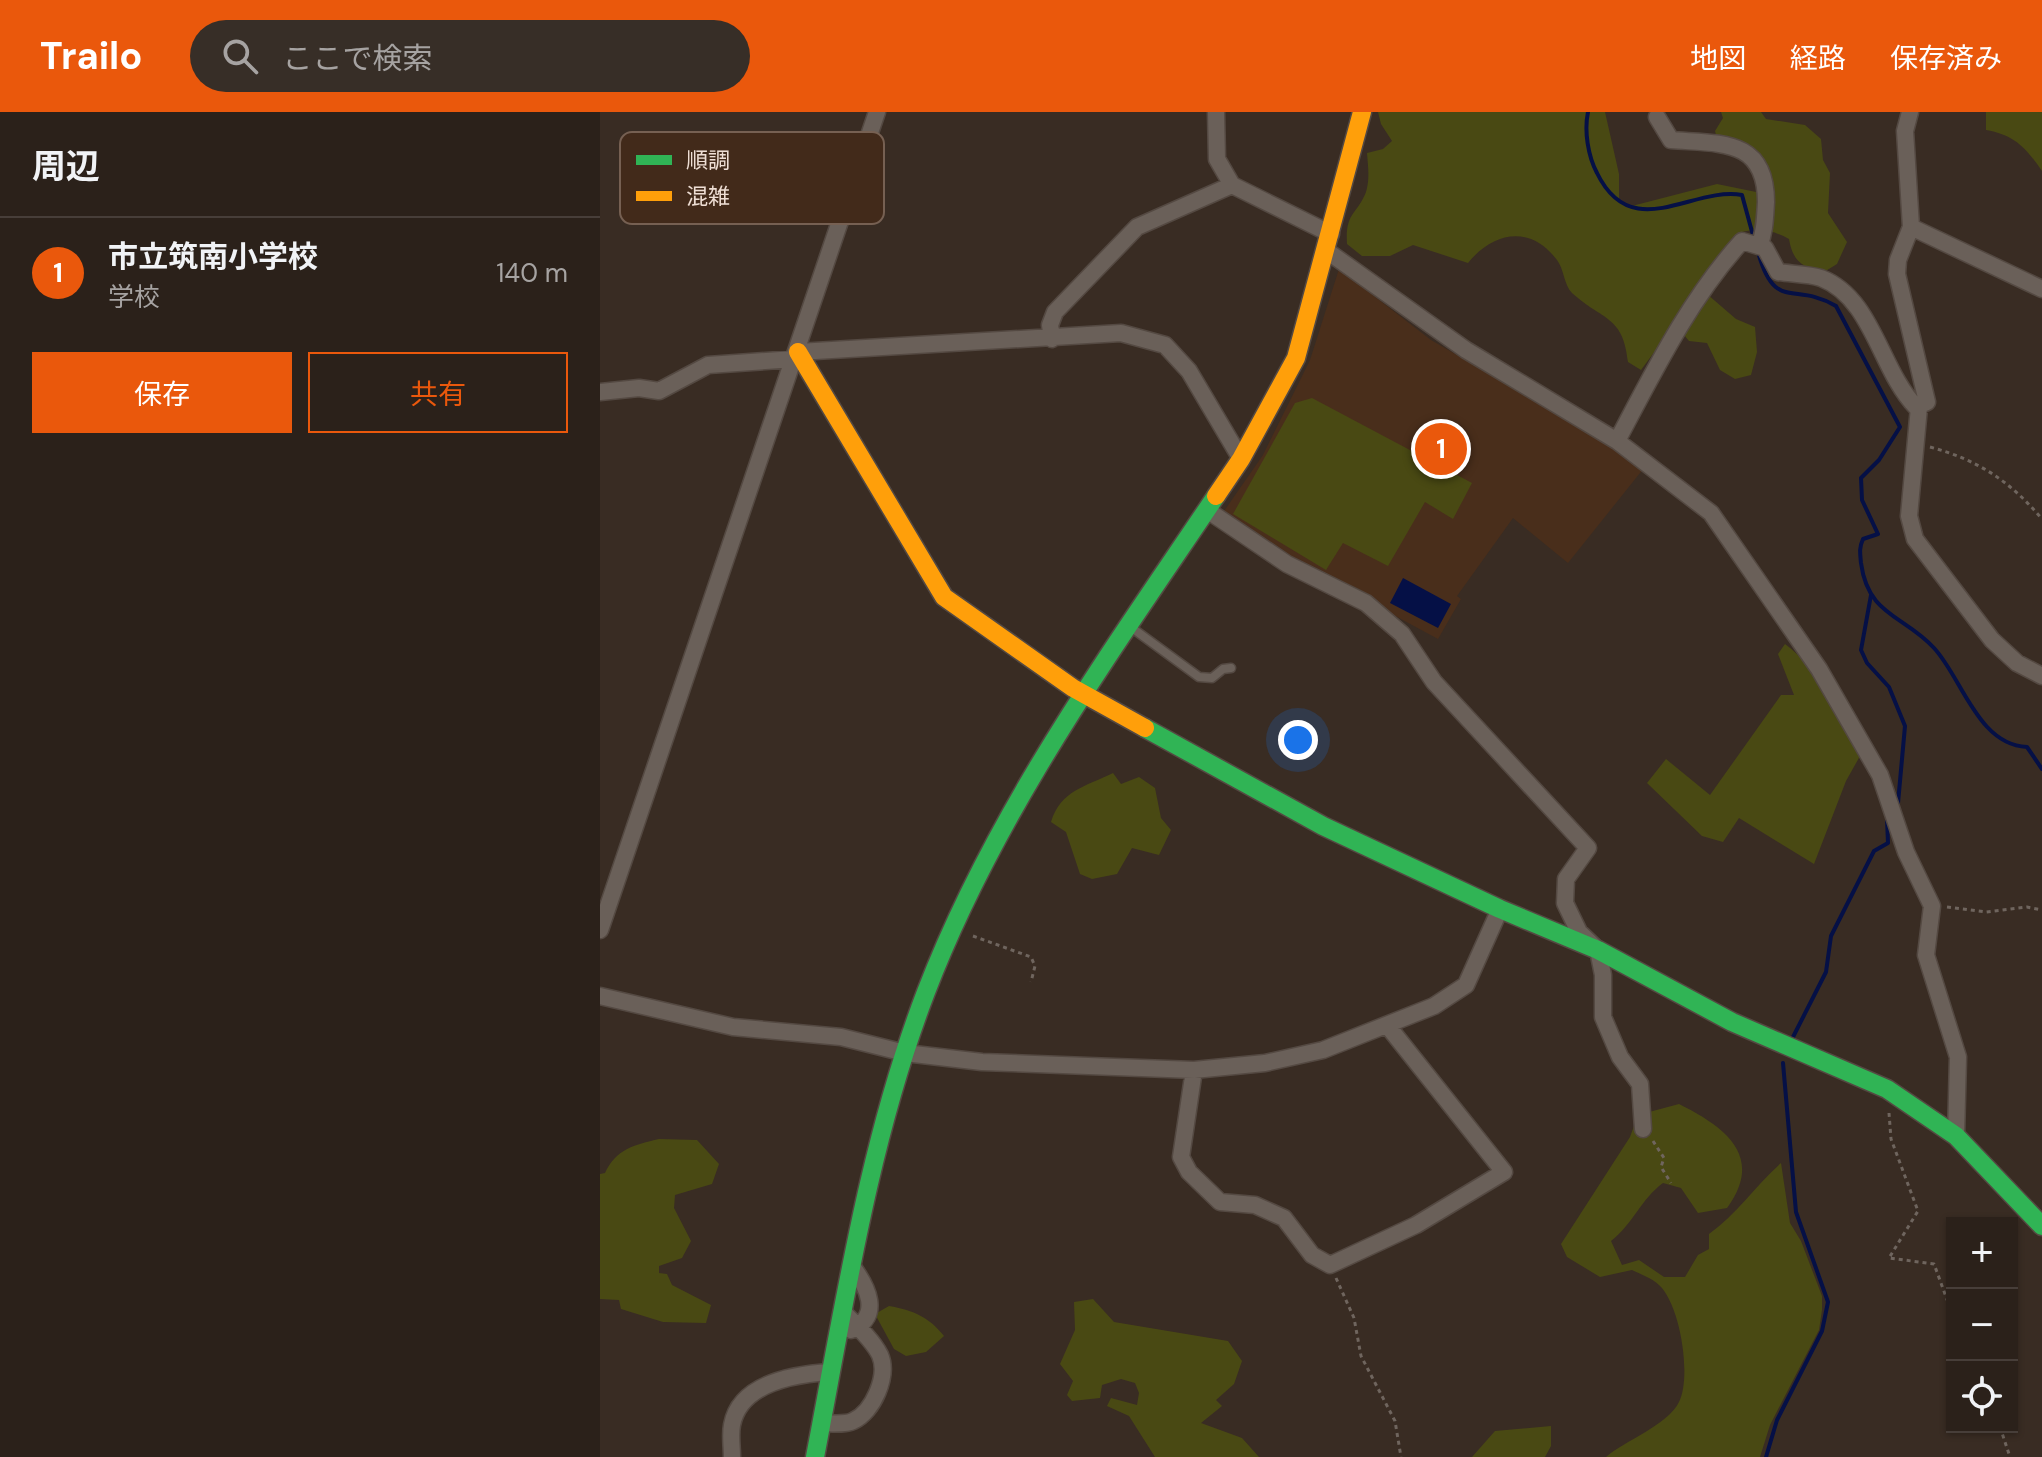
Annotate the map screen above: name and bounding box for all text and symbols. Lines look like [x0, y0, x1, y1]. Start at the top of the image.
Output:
search box [190, 20, 750, 92]
text: Trailo [40, 31, 142, 81]
icon: search [218, 34, 262, 78]
text: ここで検索 [282, 39, 432, 78]
text: 地図 [1690, 40, 1746, 77]
text: 経路 [1790, 40, 1846, 77]
text: 保存済み [1890, 40, 2002, 77]
legend [620, 132, 884, 224]
text: 周辺 [32, 144, 100, 189]
text: 順調 [686, 146, 730, 175]
text: 混雑 [686, 182, 730, 211]
text: 市立筑南小学校 [108, 237, 318, 276]
text: 1 [53, 256, 63, 290]
text: 140 m [496, 256, 568, 290]
text: 学校 [108, 280, 160, 314]
button: 保存 [32, 352, 292, 433]
button: 共有 [308, 352, 568, 433]
pin: 1 [1415, 419, 1467, 479]
your location [1278, 720, 1318, 760]
map controls [1946, 1217, 2018, 1433]
button: + [1946, 1217, 2018, 1289]
button: − [1946, 1289, 2018, 1361]
button: locate [1946, 1361, 2018, 1433]

